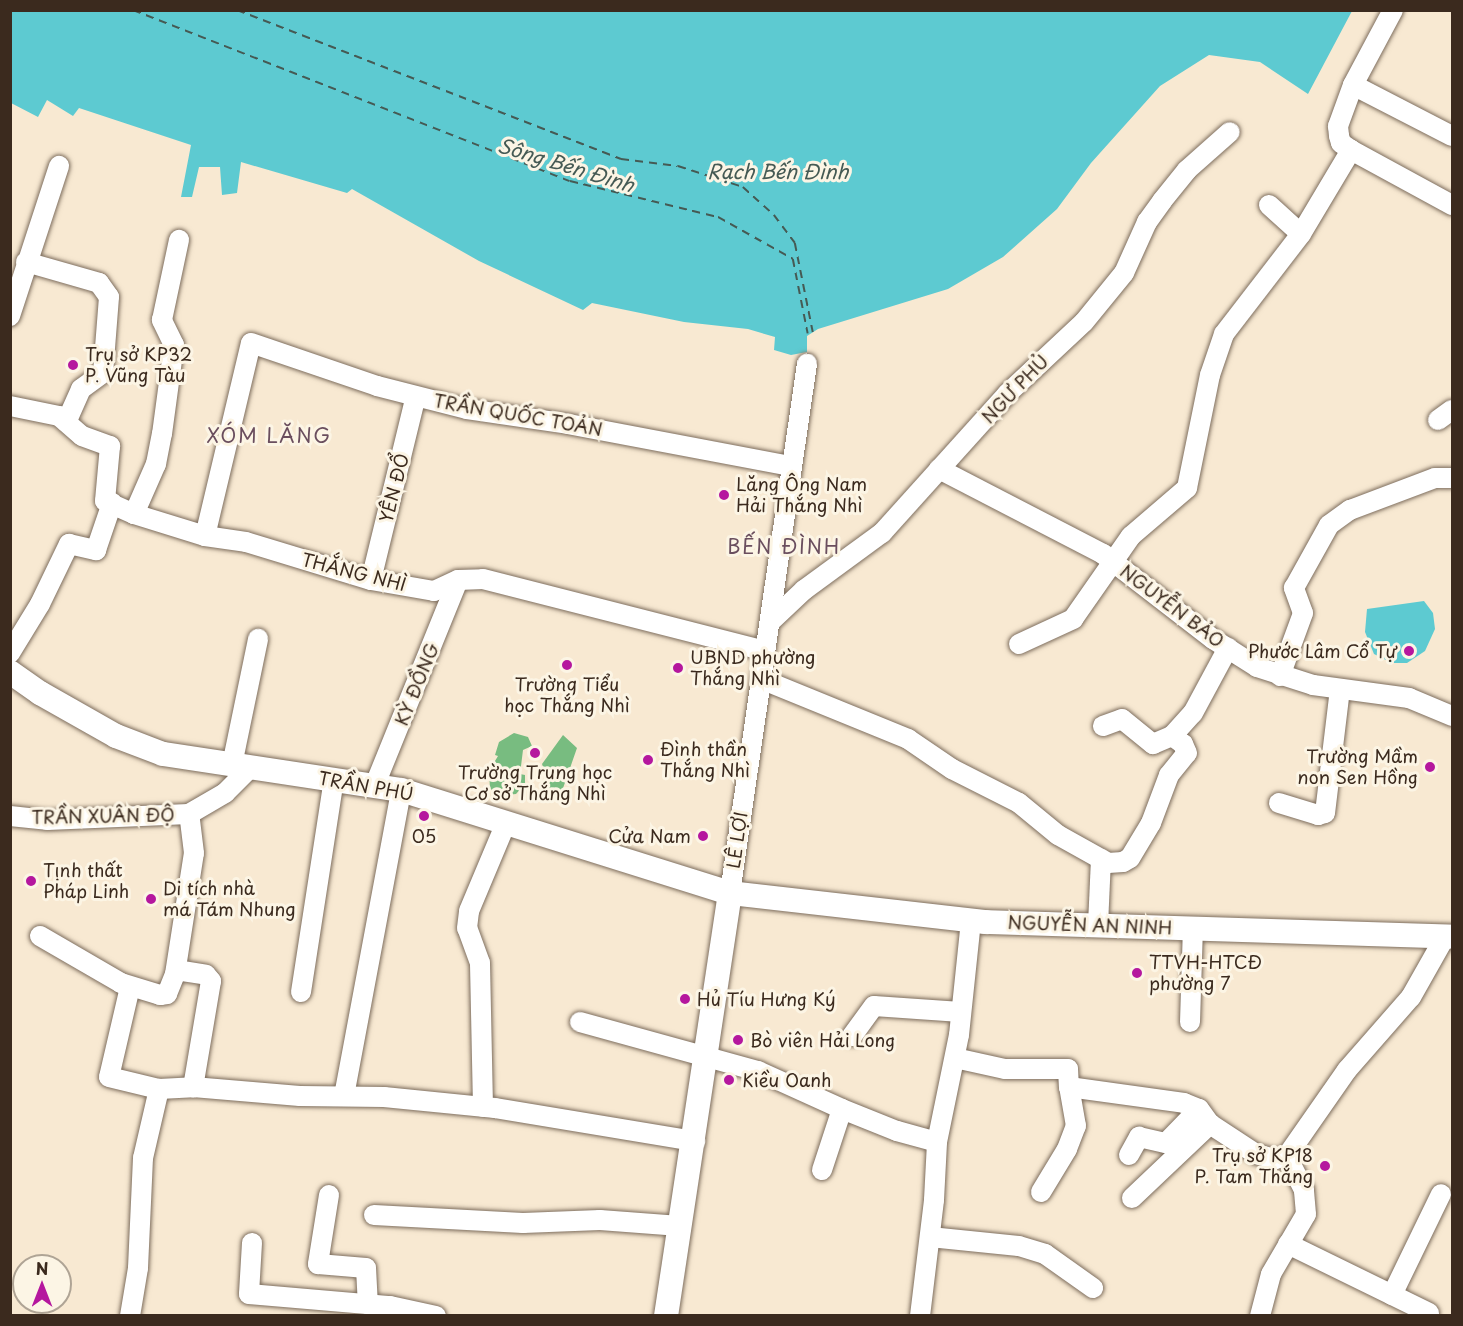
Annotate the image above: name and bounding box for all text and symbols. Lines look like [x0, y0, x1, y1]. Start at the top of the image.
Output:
water label: Sông Bến Đình [495, 133, 637, 197]
water label: Rạch Bến Đình [707, 159, 849, 183]
place label: Trụ sở KP32 P. Vũng Tàu [85, 344, 192, 386]
street label: NGƯ PHỦ [976, 349, 1054, 429]
marker: Trụ sở KP32 P. Vũng Tàu [66, 358, 80, 372]
street label: TRẦN QUỐC TOẢN [431, 389, 605, 441]
district label: XÓM LĂNG [206, 423, 332, 447]
street label: YÊN ĐỔ [375, 451, 413, 525]
place label: Lăng Ông Nam Hải Thắng Nhì [736, 474, 867, 516]
marker: Lăng Ông Nam Hải Thắng Nhì [717, 488, 731, 502]
district label: BẾN ĐÌNH [727, 534, 841, 558]
street label: THẮNG NHÌ [299, 548, 409, 596]
street label: NGUYỄN BẢO [1116, 560, 1228, 652]
street label: KỲ ĐỒNG [390, 639, 444, 729]
place label: Phước Lâm Cổ Tự [1245, 640, 1397, 662]
marker: Phước Lâm Cổ Tự [1402, 644, 1416, 658]
place label: UBND phường Thắng Nhì [690, 647, 814, 690]
marker: Trường Tiểu học Thắng Nhì [560, 658, 574, 672]
marker: UBND phường Thắng Nhì [671, 661, 685, 675]
place label: Trường Tiểu học Thắng Nhì [504, 674, 630, 716]
place label: Đình thần Thắng Nhì [660, 739, 750, 782]
marker: Trường Trung học Cơ sở Thắng Nhì [528, 746, 542, 760]
place label: Trường Mầm non Sen Hồng [1298, 746, 1418, 789]
marker: Đình thần Thắng Nhì [641, 753, 655, 767]
marker: Trường Mầm non Sen Hồng [1423, 760, 1437, 774]
place label: Trường Trung học Cơ sở Thắng Nhì [458, 762, 612, 804]
street label: TRẦN PHÚ [316, 767, 416, 805]
street label: TRẦN XUÂN ĐỘ [30, 804, 176, 828]
marker: 05 [417, 809, 431, 823]
street label: LÊ LỢI [722, 810, 752, 870]
place label: 05 [412, 825, 436, 847]
place label: Cửa Nam [608, 825, 691, 847]
marker: Cửa Nam [696, 829, 710, 843]
place label: Tịnh thất Pháp Linh [43, 860, 129, 902]
marker: Tịnh thất Pháp Linh [24, 874, 38, 888]
place label: Di tích nhà má Tám Nhung [163, 878, 295, 920]
marker: Di tích nhà má Tám Nhung [144, 892, 158, 906]
street label: NGUYỄN AN NINH [1006, 911, 1174, 939]
place label: TTVH-HTCĐ phường 7 [1149, 952, 1262, 994]
marker: TTVH-HTCĐ phường 7 [1130, 966, 1144, 980]
place label: Hủ Tíu Hưng Ký [697, 988, 835, 1010]
marker: Hủ Tíu Hưng Ký [678, 992, 692, 1006]
place label: Bò viên Hải Long [750, 1029, 895, 1051]
marker: Bò viên Hải Long [731, 1033, 745, 1047]
place label: Kiều Oanh [742, 1069, 830, 1091]
marker: Kiều Oanh [720, 1071, 738, 1089]
place label: Trụ sở KP18 P. Tam Thắng [1195, 1145, 1313, 1188]
marker: Trụ sở KP18 P. Tam Thắng [1318, 1159, 1332, 1173]
north arrow [12, 1254, 72, 1314]
text: N [36, 1256, 48, 1280]

